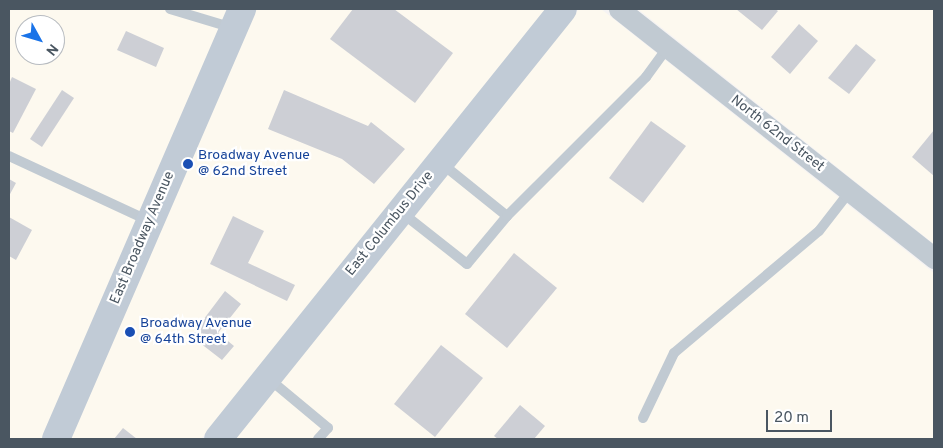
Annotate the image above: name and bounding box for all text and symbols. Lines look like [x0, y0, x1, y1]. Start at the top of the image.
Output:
north arrow [15, 15, 65, 65]
text: N [41, 40, 61, 58]
street label: North 62nd Street [727, 92, 827, 176]
place label: Broadway Avenue @ 62nd Street [198, 148, 310, 180]
marker: Broadway Avenue @ 62nd Street [182, 158, 194, 170]
street label: East Columbus Drive [343, 168, 437, 280]
street label: East Broadway Avenue [107, 169, 179, 307]
place label: Broadway Avenue @ 64th Street [140, 316, 252, 348]
marker: Broadway Avenue @ 64th Street [124, 326, 136, 338]
scale bar [768, 400, 834, 432]
text: 20 m [774, 409, 809, 428]

